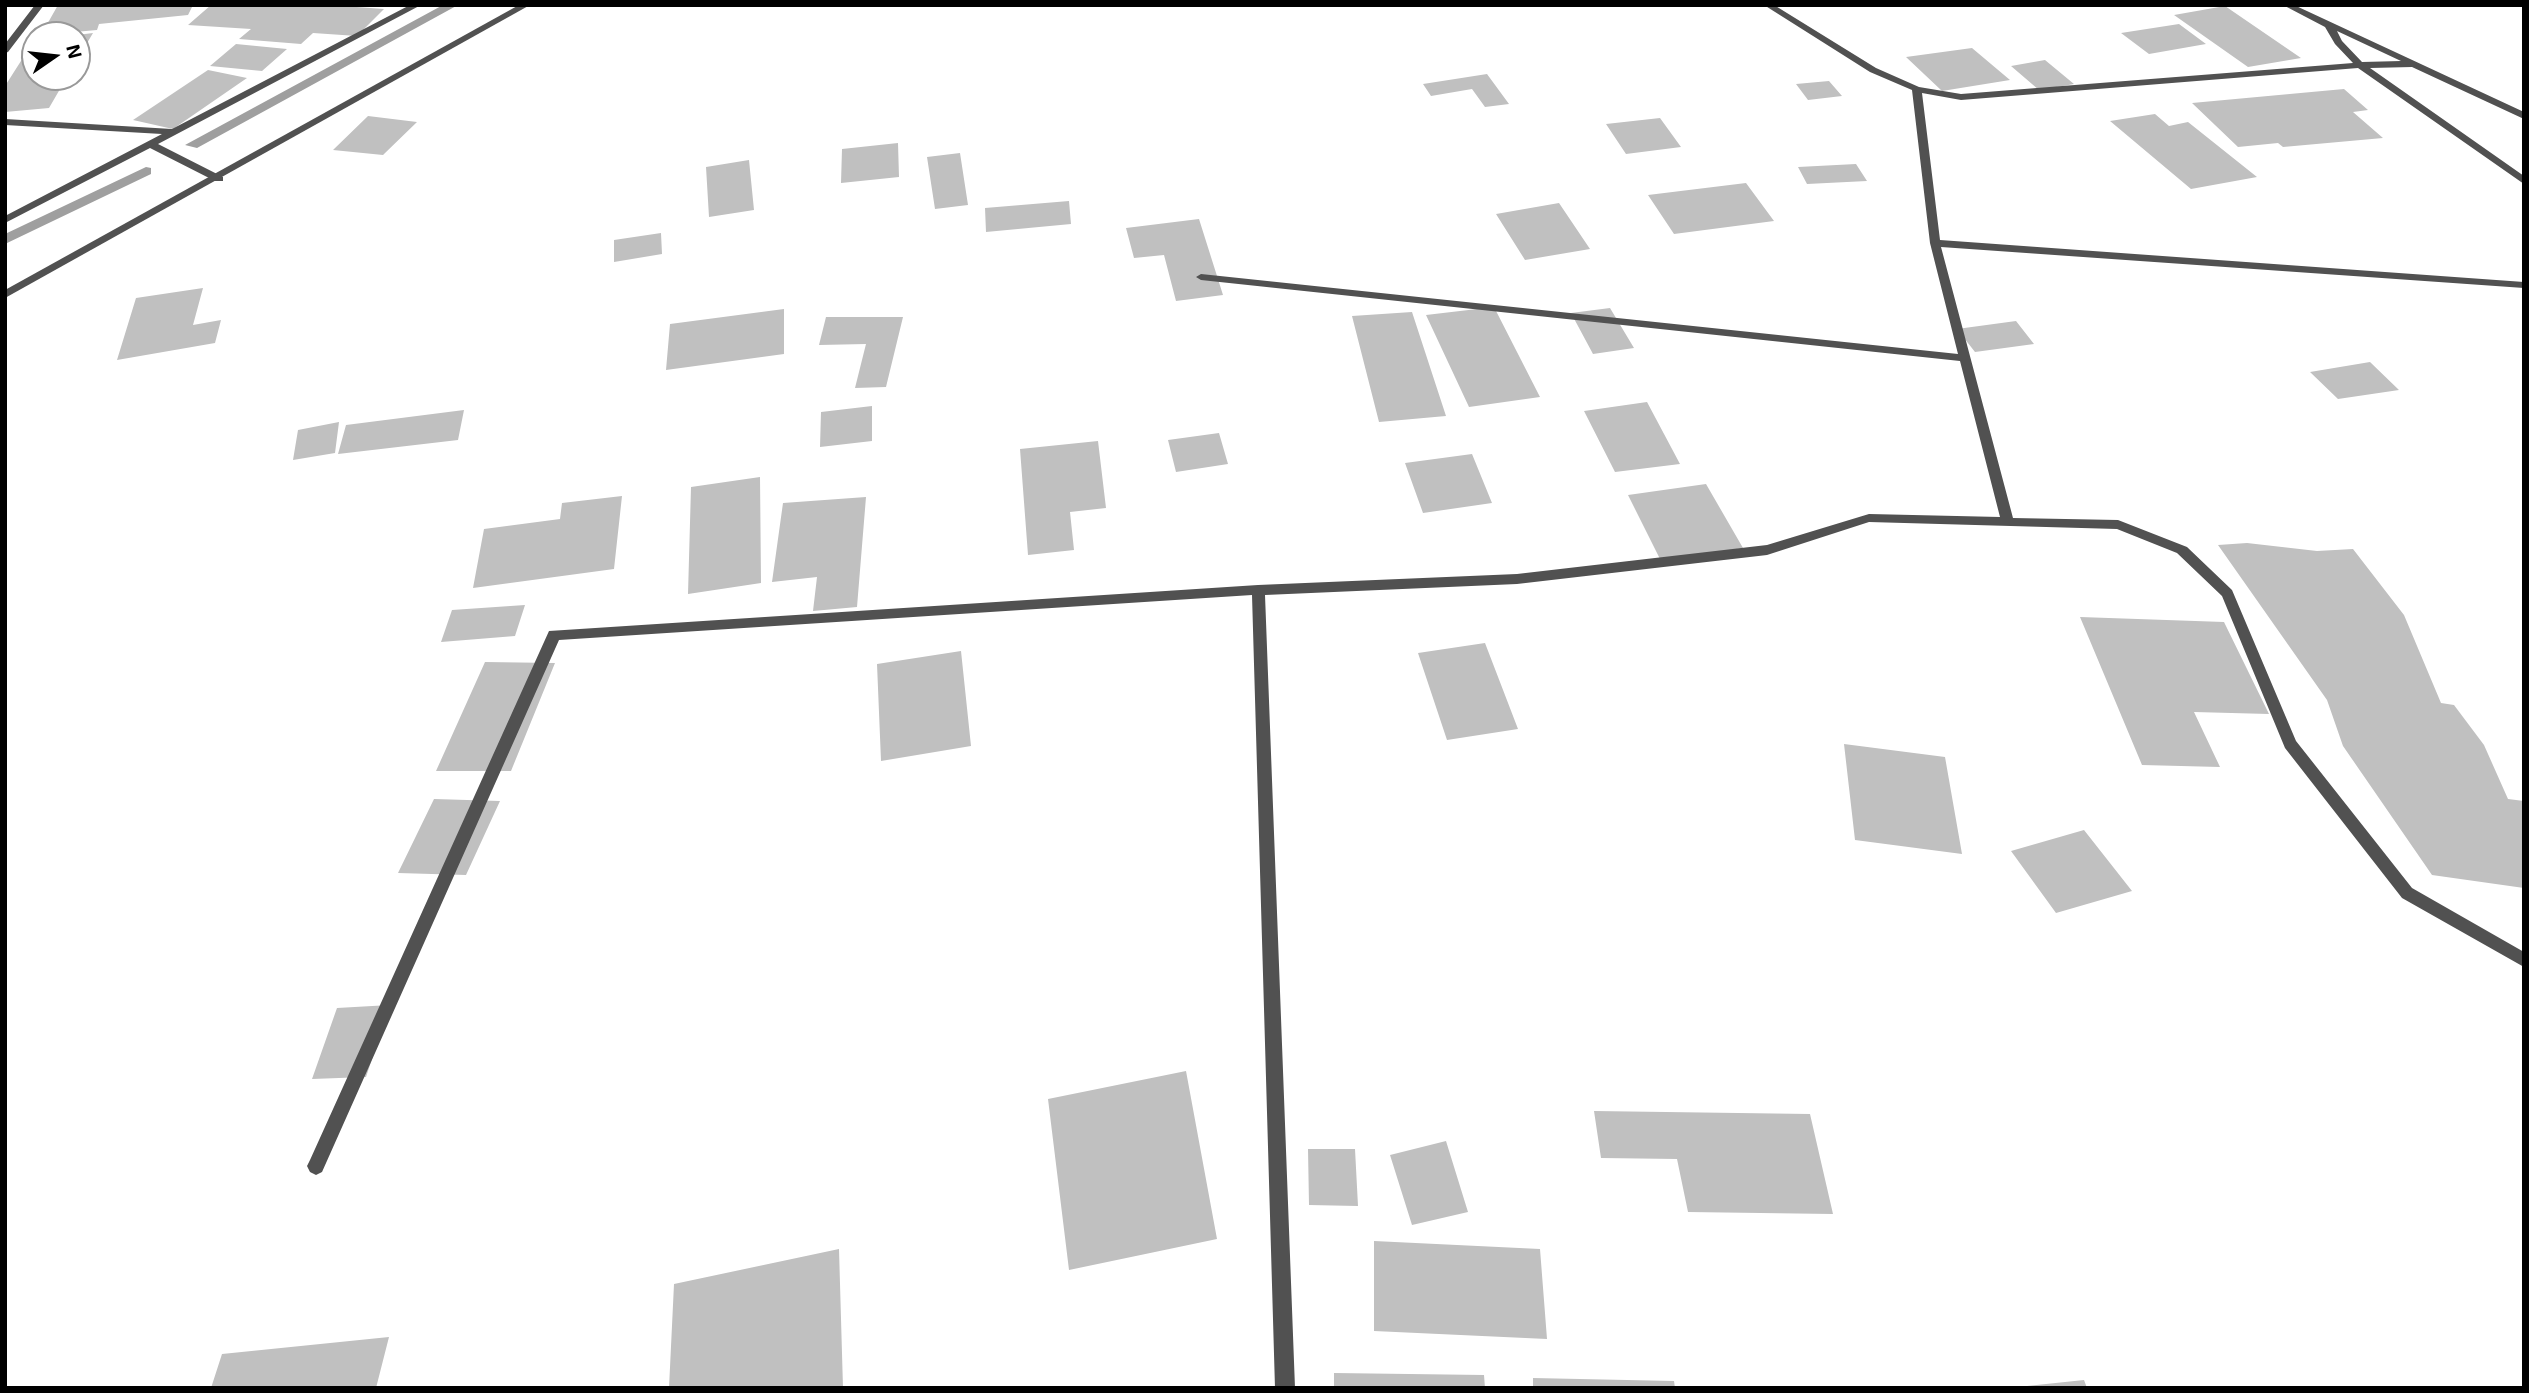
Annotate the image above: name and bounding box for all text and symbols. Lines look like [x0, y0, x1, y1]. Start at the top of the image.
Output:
north arrow [21, 21, 91, 91]
text: N [62, 42, 88, 61]

